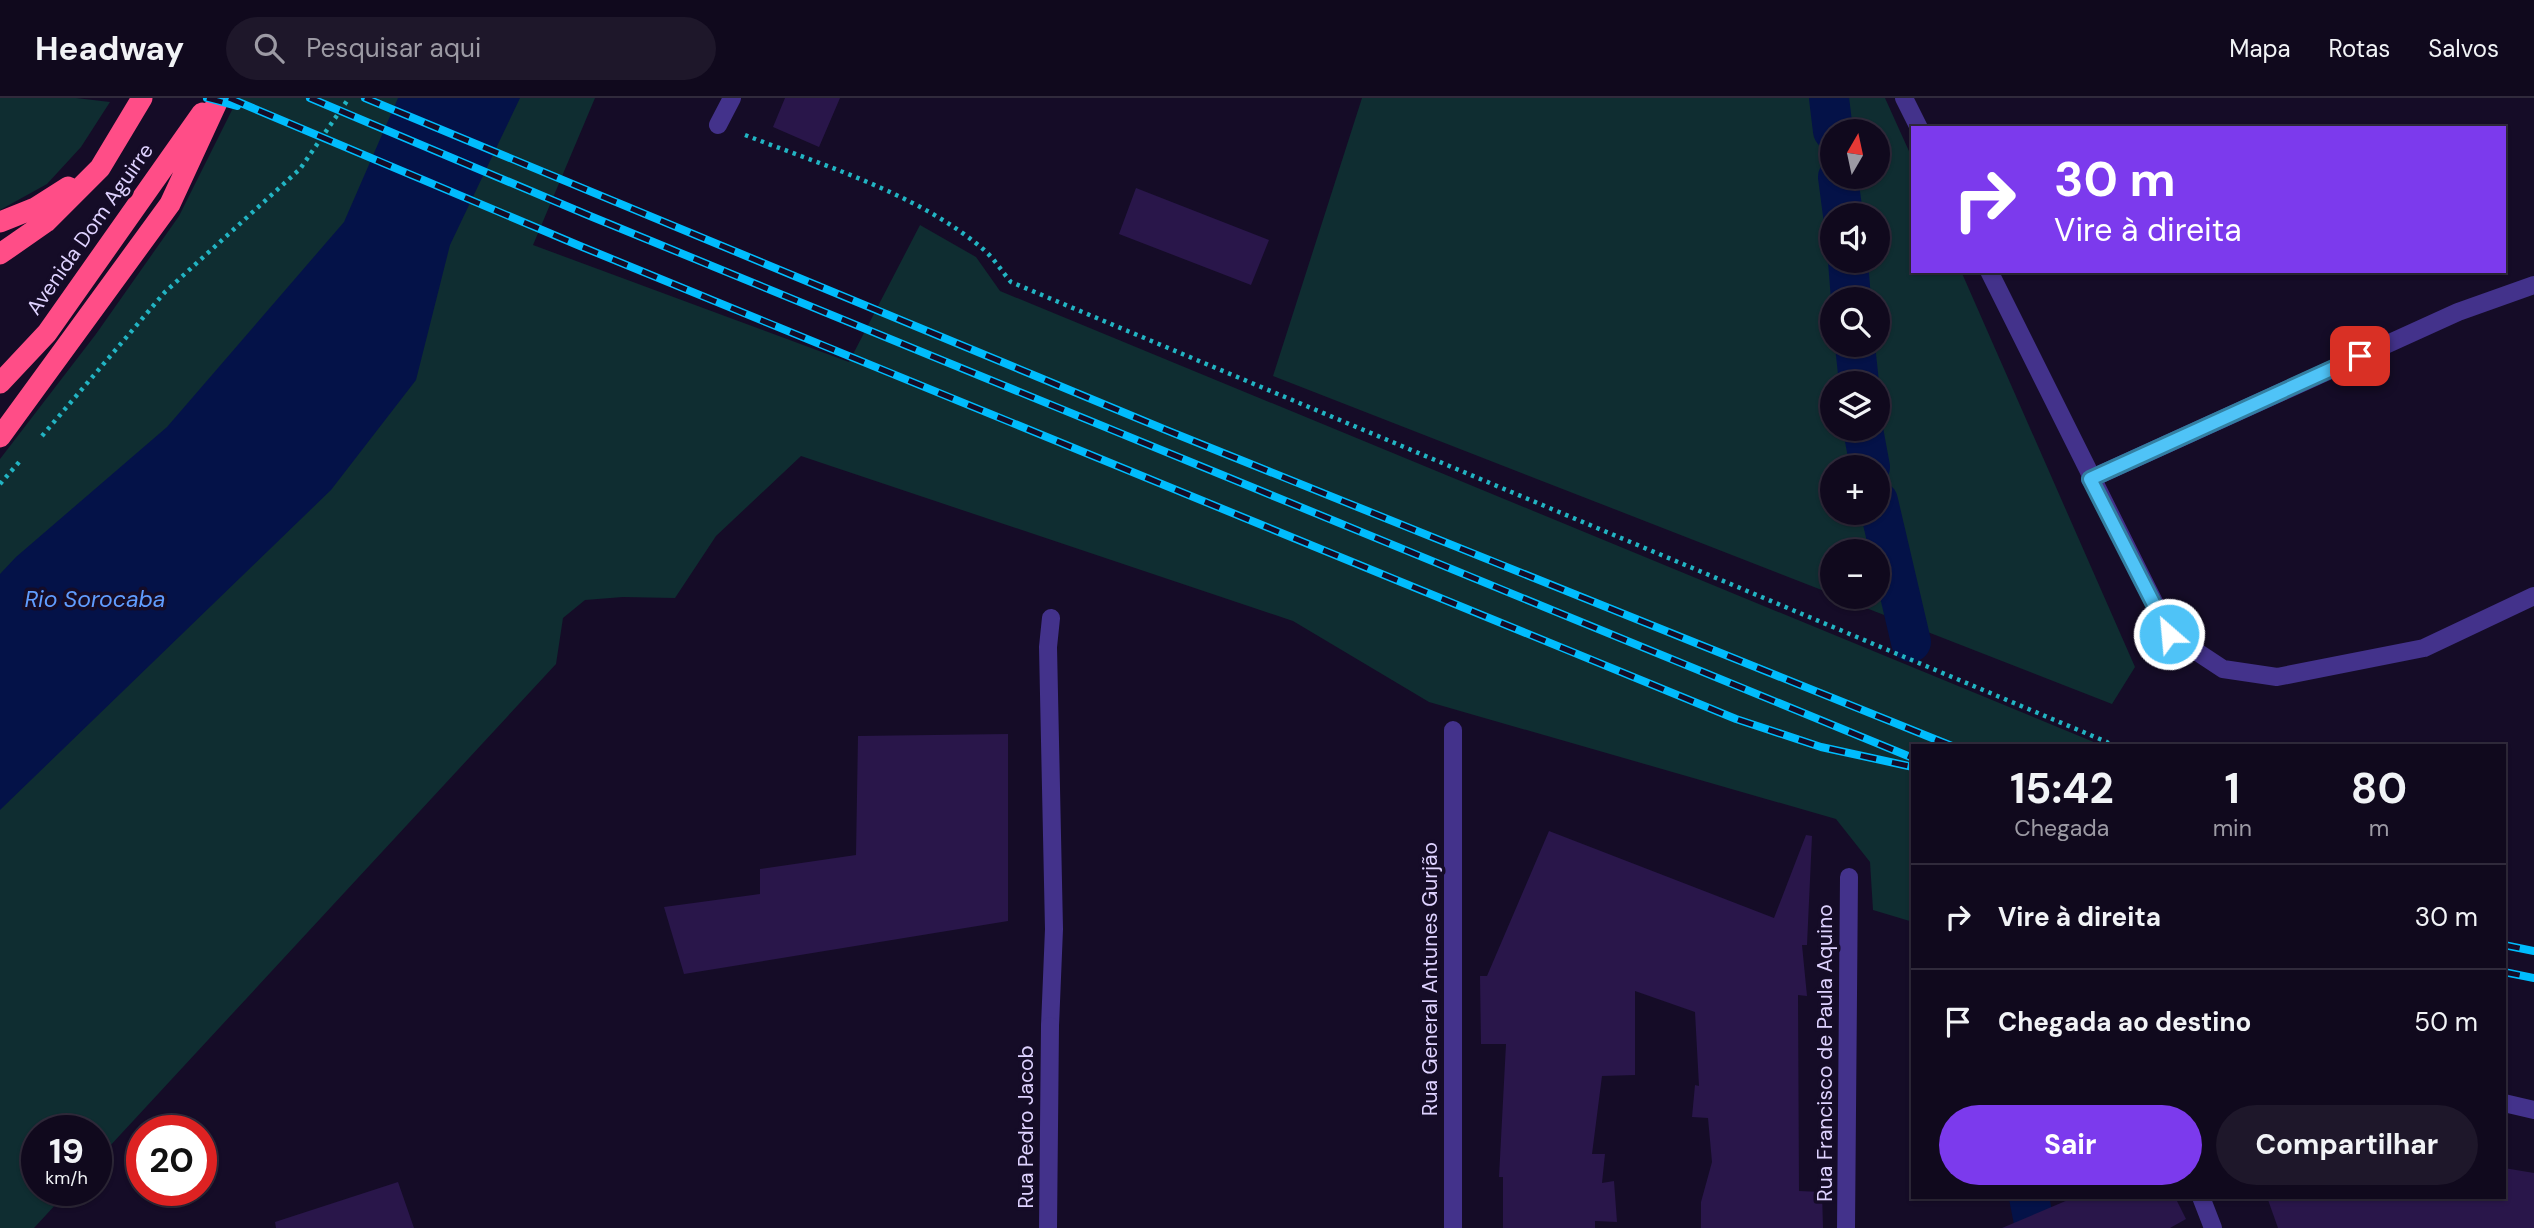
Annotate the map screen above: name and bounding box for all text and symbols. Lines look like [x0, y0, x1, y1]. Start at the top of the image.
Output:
search box [226, 17, 716, 80]
text: Headway [35, 27, 184, 70]
icon: search [250, 29, 288, 67]
text: Pesquisar aqui [306, 31, 481, 65]
text: Mapa [2229, 33, 2291, 64]
text: Rotas [2329, 33, 2390, 64]
text: Salvos [2428, 33, 2499, 64]
north arrow [1820, 119, 1890, 189]
map controls [1820, 119, 1890, 609]
street label: Avenida Dom Aguirre [20, 138, 160, 320]
text: 30 m [2054, 147, 2176, 211]
icon: right [1939, 154, 2030, 245]
button: sound [1820, 203, 1890, 273]
text: Vire à direita [2054, 209, 2242, 251]
button: search [1820, 287, 1890, 357]
pin [2330, 326, 2390, 386]
icon: arrive [2341, 337, 2379, 375]
button: layers [1820, 371, 1890, 441]
button: + [1820, 455, 1890, 525]
button: − [1820, 539, 1890, 609]
water label: Rio Sorocaba [24, 584, 166, 614]
position arrow [2132, 597, 2206, 671]
text: 15:42 [2010, 761, 2114, 816]
text: 1 [2225, 761, 2240, 816]
text: 80 [2351, 761, 2407, 816]
text: Chegada [2014, 813, 2109, 843]
text: min [2213, 813, 2252, 843]
text: m [2369, 813, 2389, 843]
street label: Rua General Antunes Gurjão [1416, 842, 1444, 1116]
icon: right [1939, 898, 1977, 936]
text: Vire à direita [1998, 900, 2161, 934]
text: 30 m [2415, 900, 2478, 934]
street label: Rua Francisco de Paula Aquino [1811, 904, 1839, 1202]
icon: arrive [1939, 1003, 1977, 1041]
text: Chegada ao destino [1998, 1005, 2251, 1039]
text: 50 m [2414, 1005, 2478, 1039]
street label: Rua Pedro Jacob [1012, 1045, 1040, 1209]
button: Sair [1939, 1105, 2202, 1185]
button: Compartilhar [2216, 1105, 2478, 1185]
speed limit sign: 20 [126, 1115, 217, 1206]
text: 19 [49, 1128, 84, 1174]
text: km/h [45, 1166, 88, 1190]

